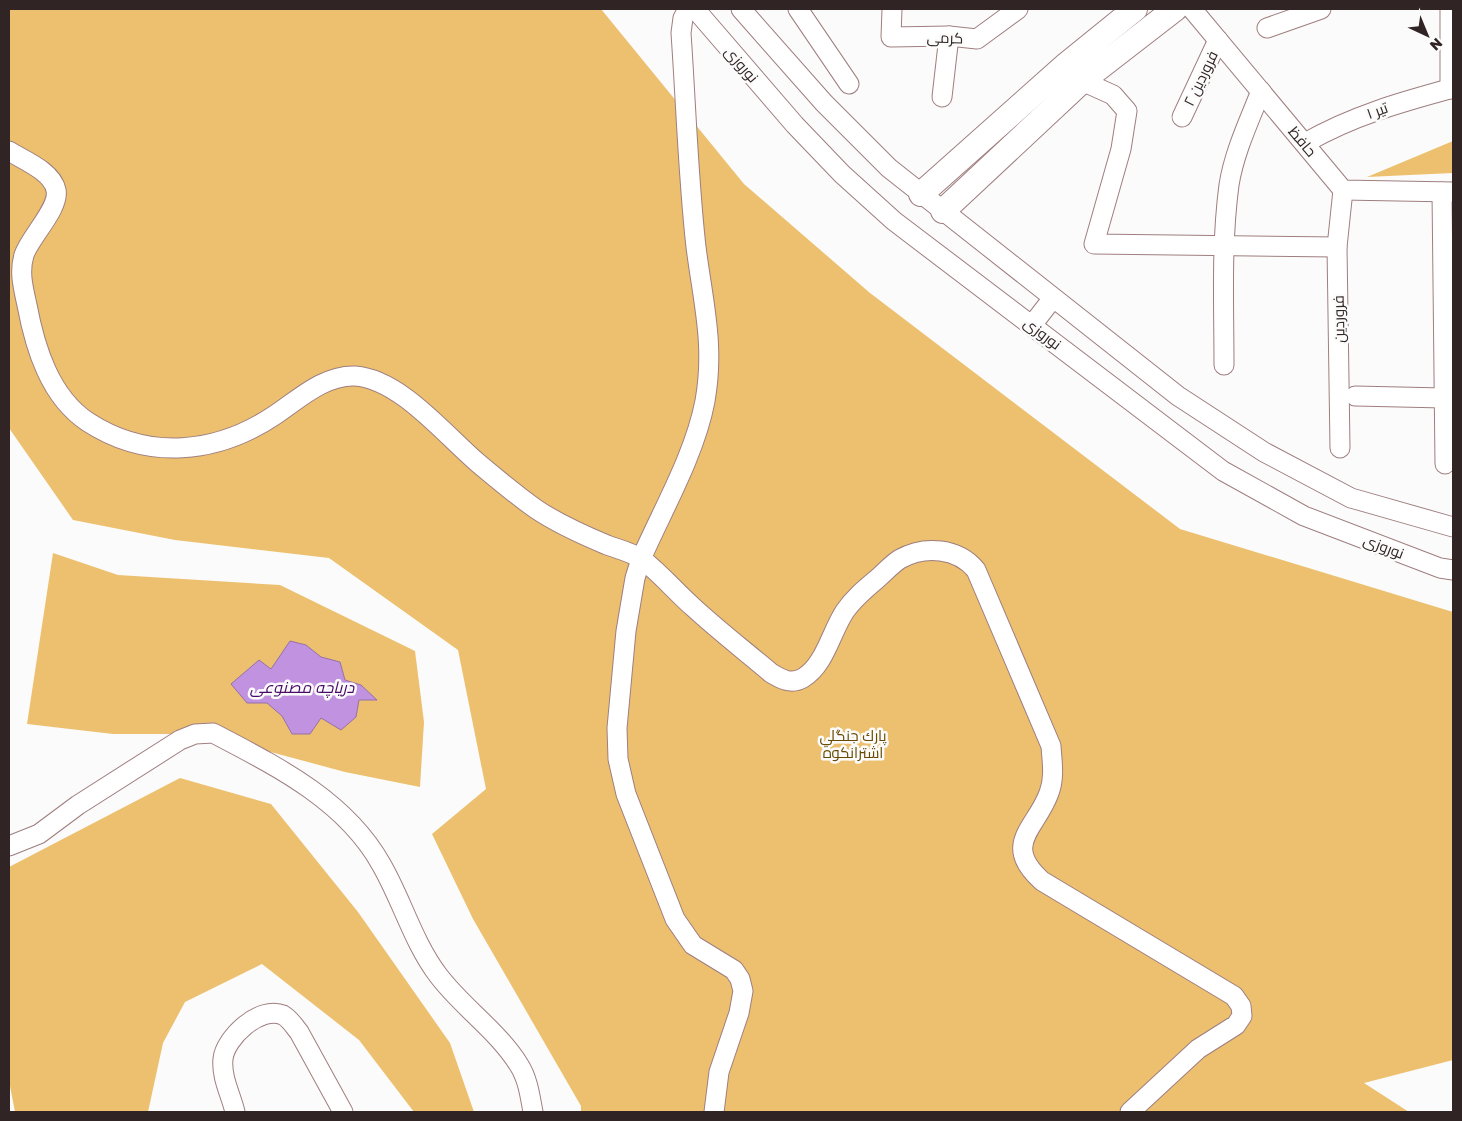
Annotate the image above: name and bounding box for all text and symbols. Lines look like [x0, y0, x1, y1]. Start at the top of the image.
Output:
north arrow [1402, 10, 1452, 60]
street label: کرمی [926, 27, 964, 49]
text: N [1427, 35, 1446, 55]
street label: نوروزی [720, 42, 763, 87]
street label: فروردین ۲ [1179, 47, 1223, 109]
street label: تیر ۱ [1364, 98, 1390, 123]
street label: حافظ [1285, 122, 1321, 160]
street label: فروردین [1329, 295, 1349, 343]
street label: نوروزی [1020, 313, 1065, 354]
street label: نوروزی [1360, 530, 1407, 564]
water label: دریاچه مصنوعی [250, 677, 356, 698]
park label: پارك جنگلي اشترانكوه [819, 726, 887, 762]

